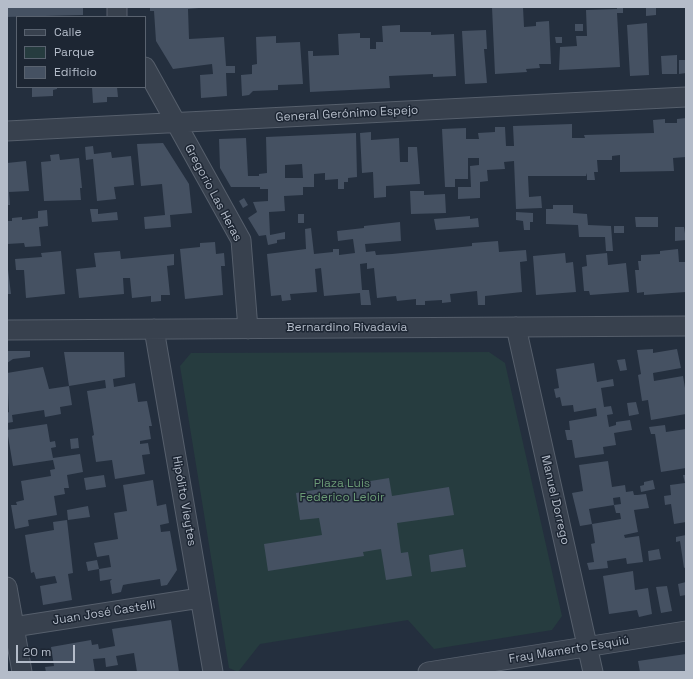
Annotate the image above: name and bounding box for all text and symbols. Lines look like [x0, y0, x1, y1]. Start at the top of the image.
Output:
legend [16, 16, 146, 88]
text: Calle [54, 24, 82, 40]
text: Parque [54, 44, 94, 60]
text: Edificio [54, 64, 97, 80]
street label: General Gerónimo Espejo [275, 103, 419, 125]
street label: Gregorio Las Heras [181, 142, 245, 244]
street label: Bernardino Rivadavia [287, 321, 407, 335]
street label: Manuel Dorrego [538, 454, 572, 546]
street label: Hipólito Vieytes [169, 455, 199, 547]
park label: Plaza Luis Federico Leloir [300, 477, 384, 505]
street label: Juan José Castelli [51, 598, 157, 628]
street label: Fray Mamerto Esquiú [508, 633, 630, 667]
scale bar [18, 637, 77, 663]
text: 20 m [23, 644, 51, 660]

